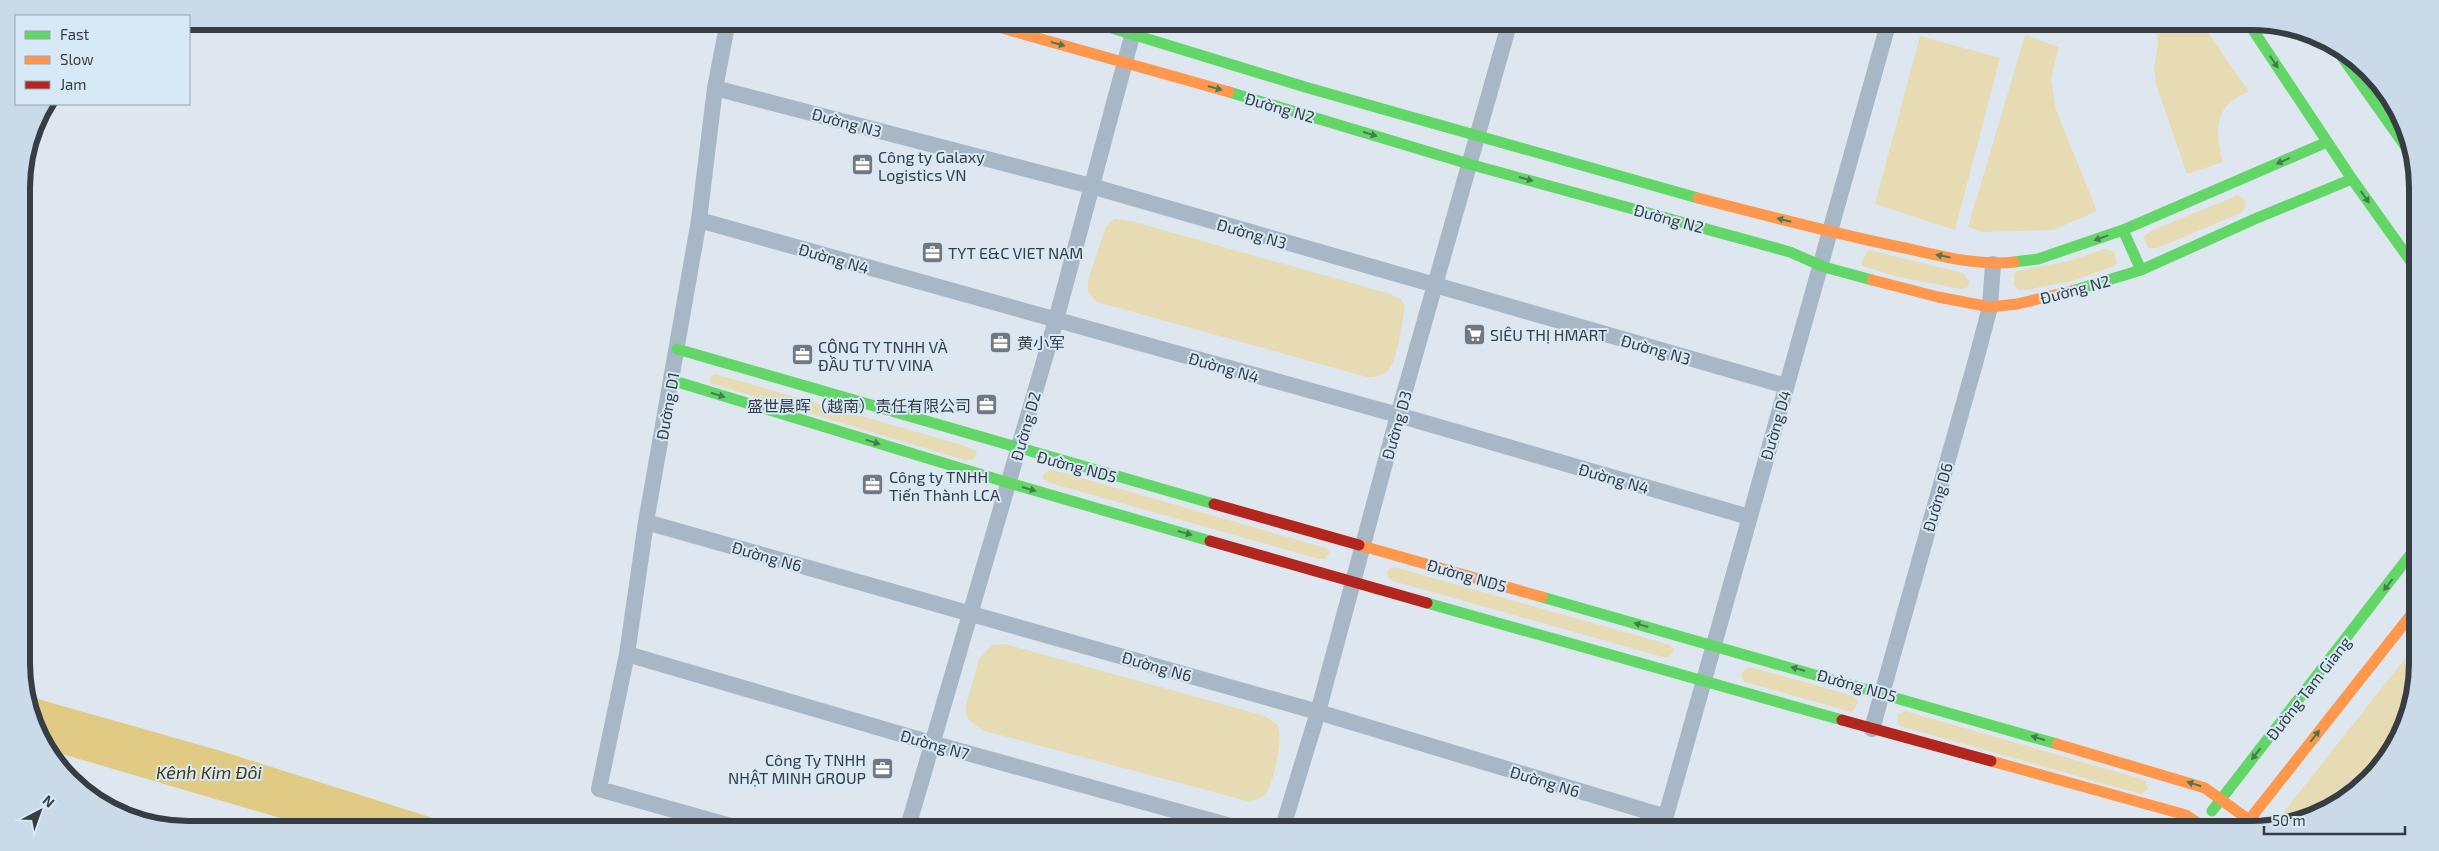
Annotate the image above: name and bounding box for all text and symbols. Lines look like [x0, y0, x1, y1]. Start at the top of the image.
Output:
legend [15, 15, 190, 105]
text: Fast [60, 25, 90, 43]
one-way arrow [1051, 40, 1066, 48]
text: Slow [60, 50, 94, 68]
one-way arrow [2269, 55, 2279, 69]
text: Jam [60, 75, 86, 93]
one-way arrow [1207, 84, 1222, 92]
street label: Đường N2 [1243, 88, 1317, 126]
street label: Đường N3 [810, 104, 884, 140]
one-way arrow [1363, 130, 1378, 138]
place label: Công ty Galaxy Logistics VN [878, 147, 985, 184]
office icon: Công ty Galaxy Logistics VN [850, 153, 874, 177]
one-way arrow [2276, 158, 2290, 166]
one-way arrow [1519, 176, 1534, 184]
one-way arrow [2360, 190, 2370, 204]
street label: Đường N2 [1632, 200, 1706, 236]
street label: Đường N3 [1215, 214, 1289, 252]
one-way arrow [1777, 216, 1792, 224]
one-way arrow [2093, 234, 2108, 242]
street label: Đường N4 [797, 239, 872, 277]
office icon: TYT E&C VIET NAM [920, 240, 944, 264]
place label: TYT E&C VIET NAM [948, 243, 1083, 262]
one-way arrow [1935, 252, 1950, 260]
street label: Đường N2 [2038, 271, 2112, 307]
supermarket icon: SIÊU THỊ HMART [1462, 322, 1486, 346]
place label: SIÊU THỊ HMART [1490, 325, 1607, 344]
office icon: 黄小军 [989, 330, 1013, 354]
street label: Đường N3 [1619, 330, 1693, 368]
place label: 黄小军 [1017, 333, 1065, 352]
place label: CÔNG TY TNHH VÀ ĐẦU TƯ TV VINA [818, 337, 948, 374]
office icon: CÔNG TY TNHH VÀ ĐẦU TƯ TV VINA [790, 343, 814, 367]
street label: Đường N4 [1187, 348, 1262, 386]
street label: Đường D1 [652, 371, 682, 441]
street label: Đường D3 [1377, 388, 1415, 462]
street label: Đường D4 [1756, 388, 1794, 462]
street label: Đường D2 [1006, 389, 1044, 463]
one-way arrow [711, 391, 726, 399]
office icon: 盛世晨晖（越南）责任有限公司 [975, 393, 999, 417]
place label: 盛世晨晖（越南）责任有限公司 [747, 396, 971, 415]
one-way arrow [866, 438, 881, 446]
street label: Đường ND5 [1035, 446, 1119, 486]
street label: Đường N4 [1577, 459, 1652, 497]
street label: Đường D6 [1918, 460, 1956, 534]
place label: Công ty TNHH Tiến Thành LCA [889, 467, 1000, 504]
office icon: Công ty TNHH Tiến Thành LCA [861, 473, 885, 497]
one-way arrow [1022, 485, 1037, 493]
one-way arrow [1178, 529, 1193, 537]
street label: Đường N6 [730, 537, 804, 575]
street label: Đường ND5 [1425, 555, 1509, 595]
one-way arrow [2383, 578, 2394, 591]
one-way arrow [1634, 620, 1649, 628]
street label: Đường Tam Giang [2262, 632, 2354, 744]
street label: Đường N6 [1120, 647, 1194, 685]
one-way arrow [1790, 664, 1805, 672]
street label: Đường ND5 [1815, 665, 1899, 705]
street label: Đường N7 [898, 725, 972, 763]
one-way arrow [2309, 730, 2320, 743]
one-way arrow [2030, 733, 2045, 741]
one-way arrow [2250, 747, 2261, 760]
place label: Công Ty TNHH NHẬT MINH GROUP [728, 750, 866, 787]
office icon: Công Ty TNHH NHẬT MINH GROUP [870, 756, 894, 780]
water label: Kênh Kim Đôi [156, 761, 263, 783]
street label: Đường N6 [1508, 761, 1582, 801]
one-way arrow [2186, 780, 2201, 788]
north arrow [15, 786, 65, 836]
text: N [39, 791, 58, 811]
scale bar [2264, 804, 2405, 836]
text: 50 m [2272, 811, 2306, 829]

